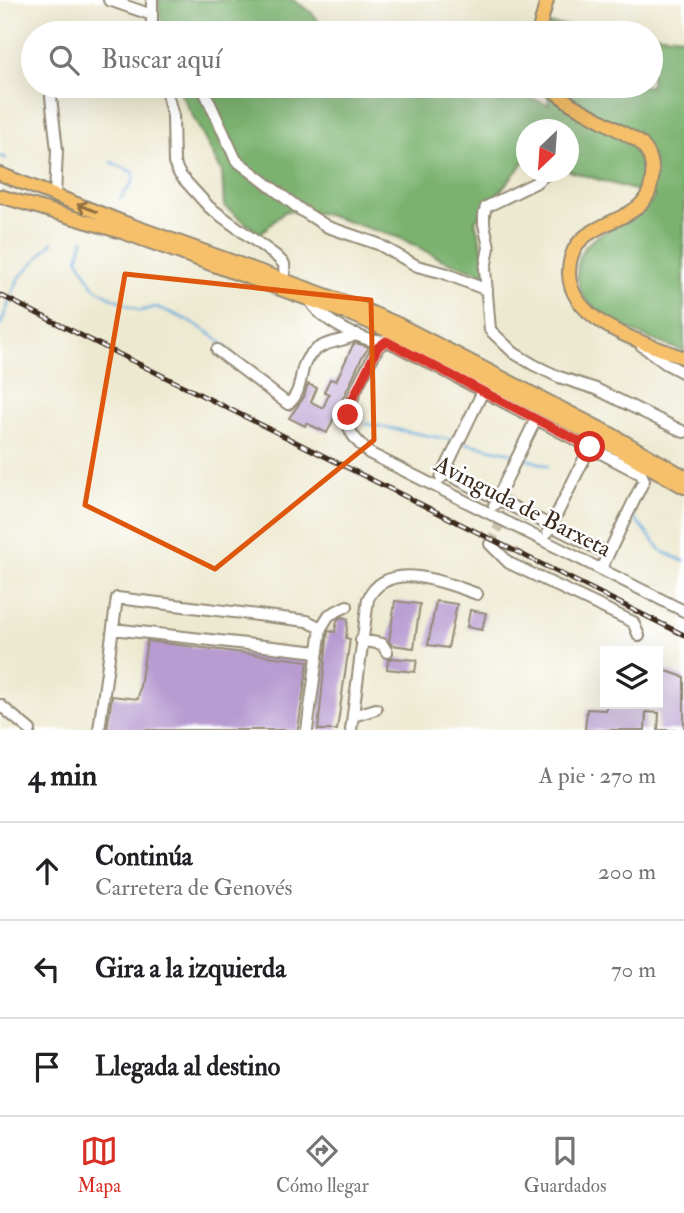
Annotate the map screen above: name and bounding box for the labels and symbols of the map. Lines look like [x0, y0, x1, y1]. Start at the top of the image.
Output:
north arrow [516, 119, 579, 182]
one-way arrow [76, 201, 98, 214]
route end [332, 399, 363, 430]
route start [574, 431, 605, 462]
street label: Avinguda de Barxeta [428, 448, 617, 565]

